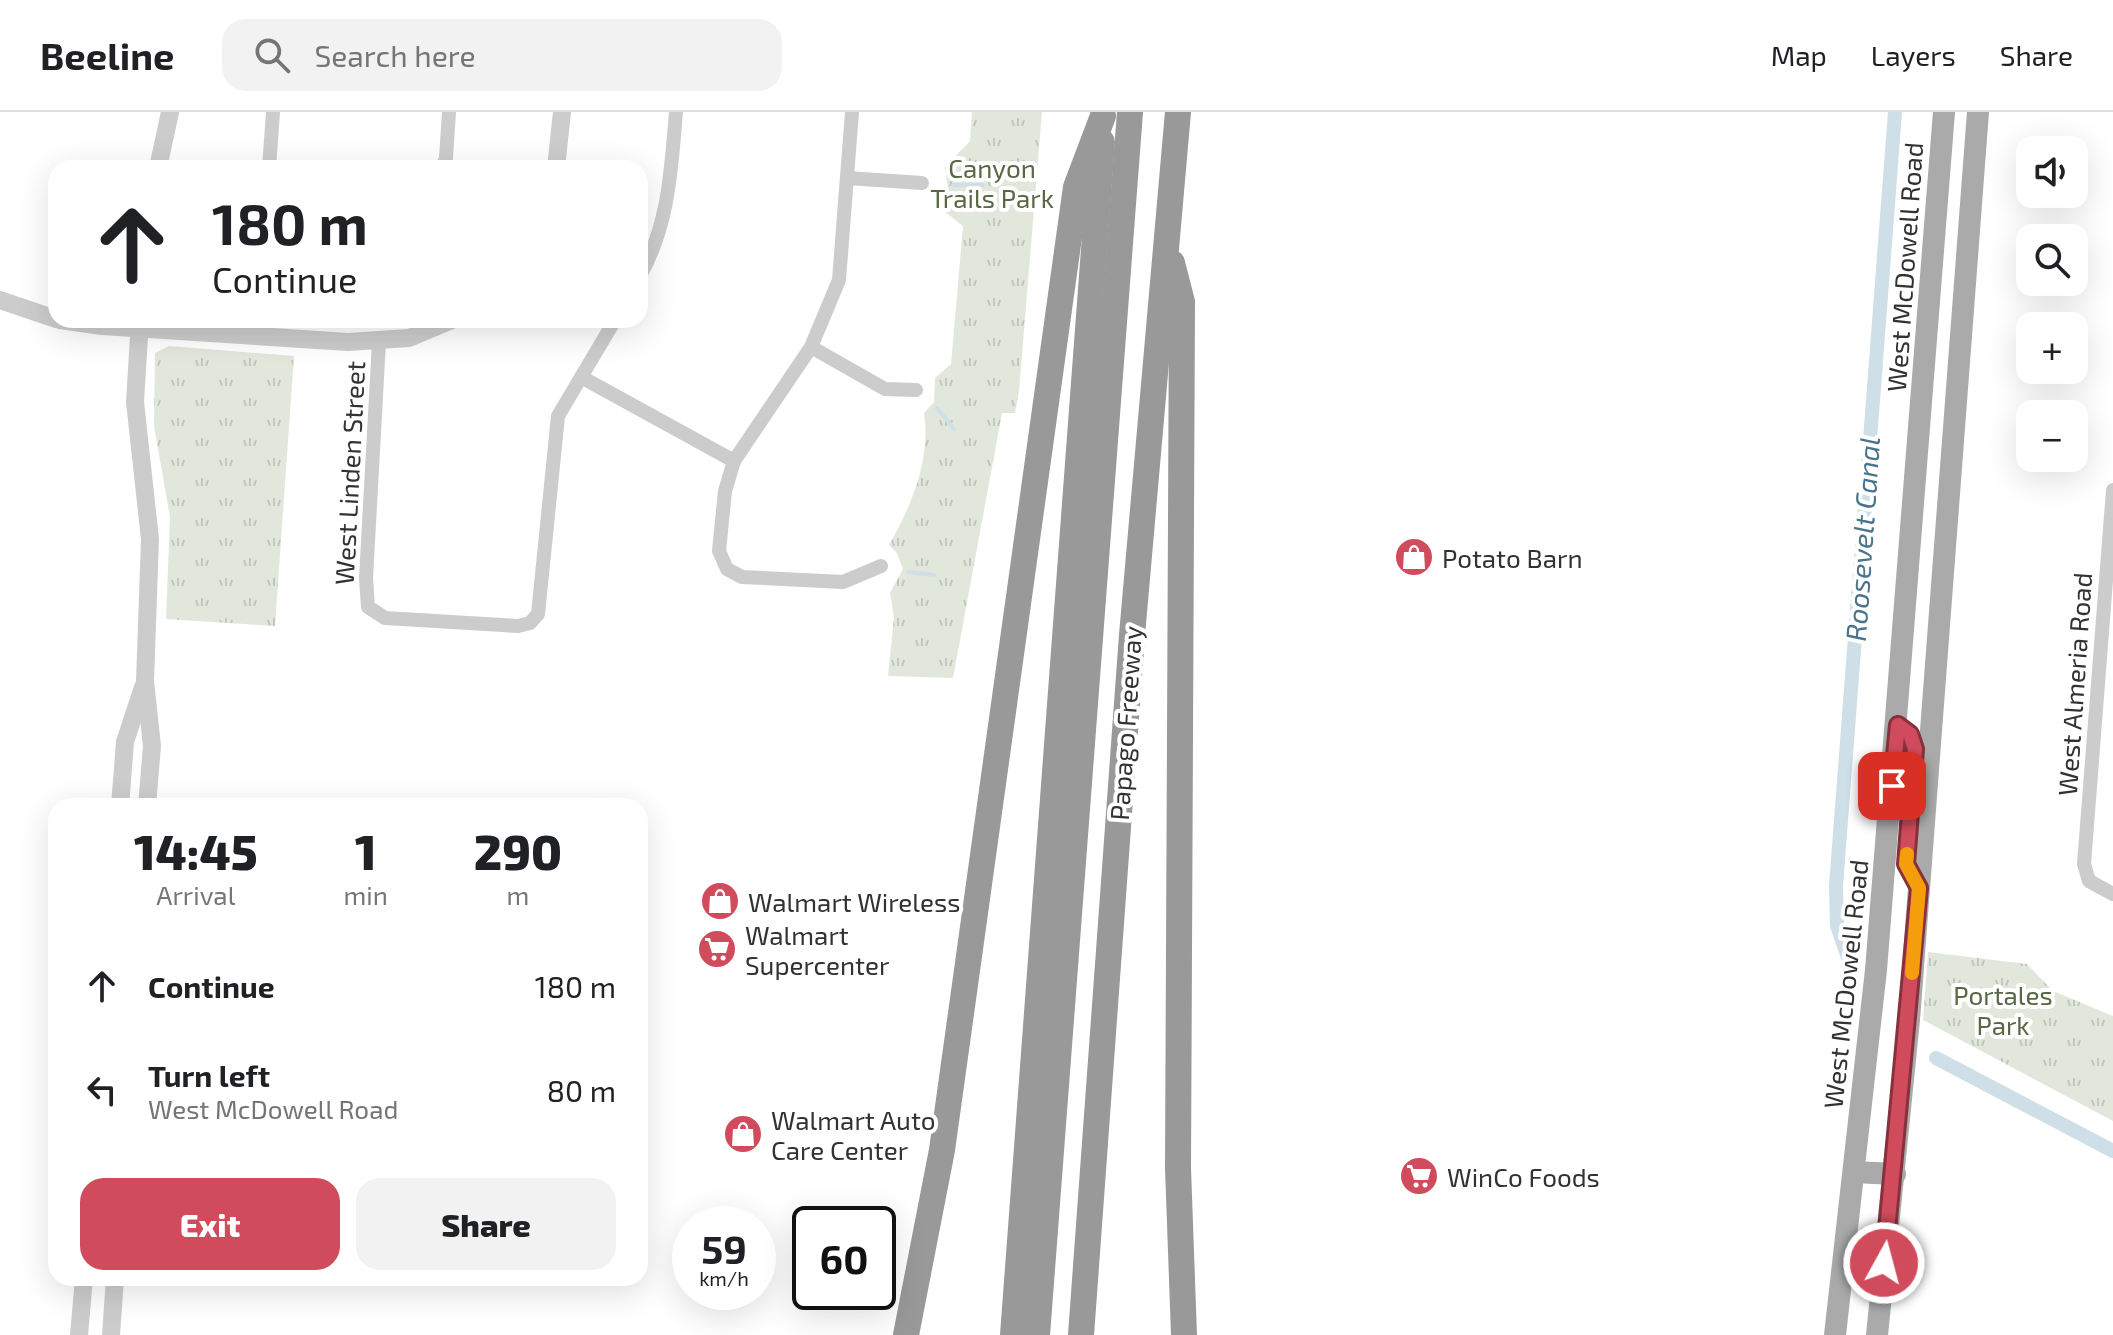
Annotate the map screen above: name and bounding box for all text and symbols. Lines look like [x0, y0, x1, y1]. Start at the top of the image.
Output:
search box [222, 19, 782, 91]
text: Beeline [40, 32, 174, 78]
icon: search [250, 33, 294, 77]
text: Search here [314, 37, 476, 73]
text: Map [1771, 38, 1827, 72]
text: Layers [1871, 38, 1956, 72]
text: Share [2000, 38, 2073, 72]
map controls [2016, 136, 2088, 472]
button: sound [2016, 136, 2088, 208]
street label: West McDowell Road [1880, 141, 1928, 393]
park label: Canyon Trails Park [930, 152, 1054, 213]
text: 180 m [212, 189, 368, 256]
icon: ahead [80, 192, 184, 296]
button: search [2016, 224, 2088, 296]
text: Continue [212, 257, 357, 300]
button: + [2016, 312, 2088, 384]
street label: West Linden Street [328, 360, 370, 586]
button: − [2016, 400, 2088, 472]
water label: Roosevelt Canal [1838, 436, 1886, 642]
shop icon: Potato Barn [1393, 536, 1435, 578]
place label: Potato Barn [1442, 542, 1583, 573]
street label: West Almeria Road [2051, 571, 2097, 797]
street label: Papago Freeway [1103, 625, 1147, 821]
pin [1858, 752, 1926, 820]
icon: arrive [1870, 764, 1914, 808]
text: 14:45 [134, 822, 258, 880]
text: 1 [355, 822, 377, 880]
text: 290 [474, 822, 562, 880]
street label: West McDowell Road [1817, 858, 1873, 1110]
text: Arrival [156, 879, 235, 910]
text: min [344, 879, 388, 910]
text: m [507, 879, 529, 910]
shop icon: Walmart Wireless [699, 880, 741, 922]
place label: Walmart Wireless [748, 886, 960, 917]
place label: Walmart Supercenter [745, 919, 889, 980]
supermarket icon: Walmart Supercenter [696, 928, 738, 970]
icon: ahead [80, 964, 124, 1008]
text: Continue [148, 968, 275, 1004]
text: 180 m [535, 968, 616, 1004]
park label: Portales Park [1953, 979, 2053, 1040]
text: Turn left [148, 1057, 270, 1093]
icon: left [80, 1068, 124, 1112]
text: 80 m [547, 1072, 616, 1108]
text: West McDowell Road [148, 1093, 398, 1124]
place label: Walmart Auto Care Center [771, 1104, 936, 1165]
shop icon: Walmart Auto Care Center [722, 1113, 764, 1155]
supermarket icon: WinCo Foods [1398, 1155, 1440, 1197]
place label: WinCo Foods [1447, 1161, 1600, 1192]
button: Exit [80, 1178, 340, 1270]
button: Share [356, 1178, 616, 1270]
speed limit sign: 60 [792, 1206, 896, 1310]
position arrow [1842, 1221, 1926, 1305]
text: 59 [701, 1224, 747, 1272]
text: km/h [699, 1266, 749, 1290]

